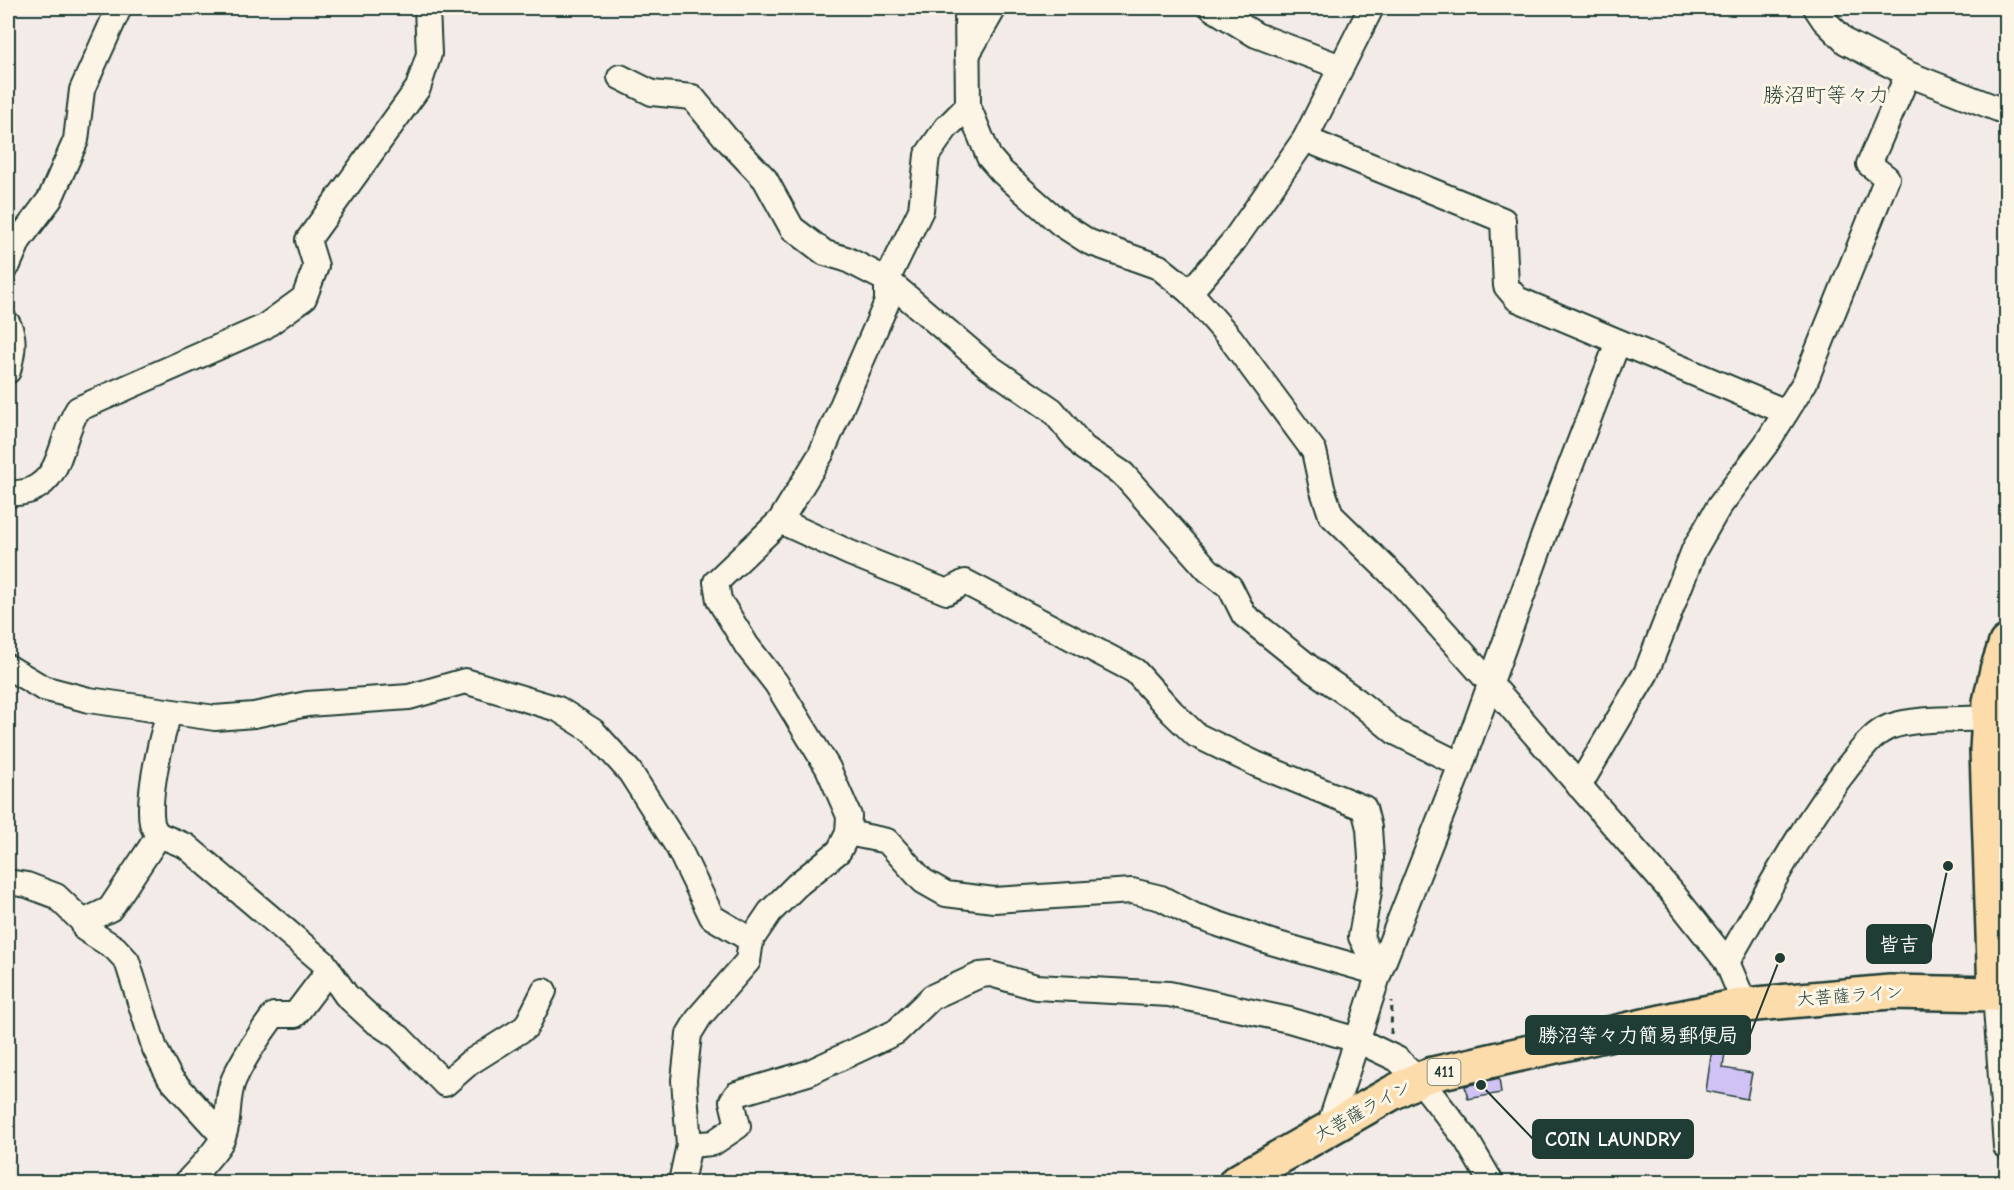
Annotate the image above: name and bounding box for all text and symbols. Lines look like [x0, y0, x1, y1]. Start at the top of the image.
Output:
district label: 勝沼町等々力 [1763, 83, 1889, 107]
callout: 皆吉 [1867, 925, 1931, 963]
text: 皆吉 [1879, 933, 1919, 956]
street label: 大菩薩ライン [1796, 982, 1904, 1010]
callout: 勝沼等々力簡易郵便局 [1526, 1016, 1750, 1054]
text: 勝沼等々力簡易郵便局 [1538, 1024, 1738, 1047]
road number: 411 [1428, 1059, 1460, 1085]
street label: 大菩薩ライン [1311, 1076, 1415, 1146]
callout: COIN LAUNDRY [1533, 1120, 1693, 1158]
text: COIN LAUNDRY [1545, 1128, 1681, 1151]

